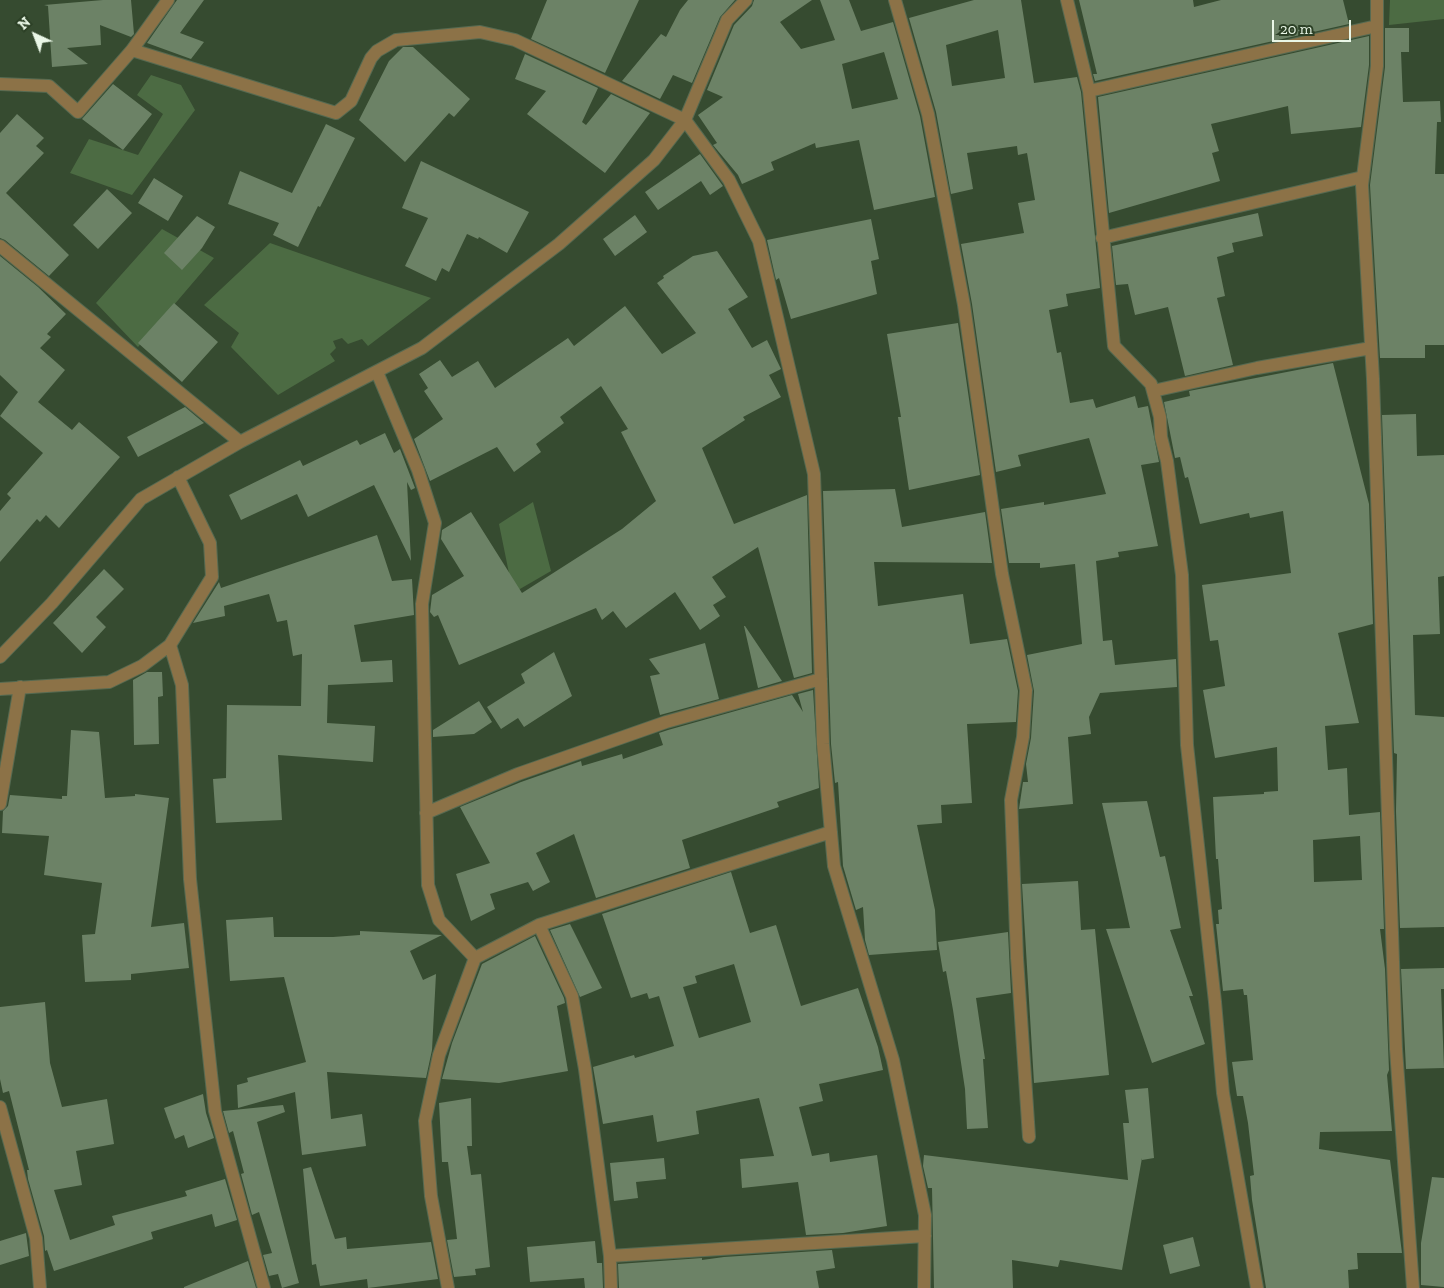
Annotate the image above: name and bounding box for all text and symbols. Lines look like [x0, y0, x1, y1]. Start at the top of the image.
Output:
north arrow [10, 10, 60, 60]
scale bar [1274, 10, 1353, 42]
text: N [15, 14, 34, 34]
text: 20 m [1280, 20, 1313, 38]

